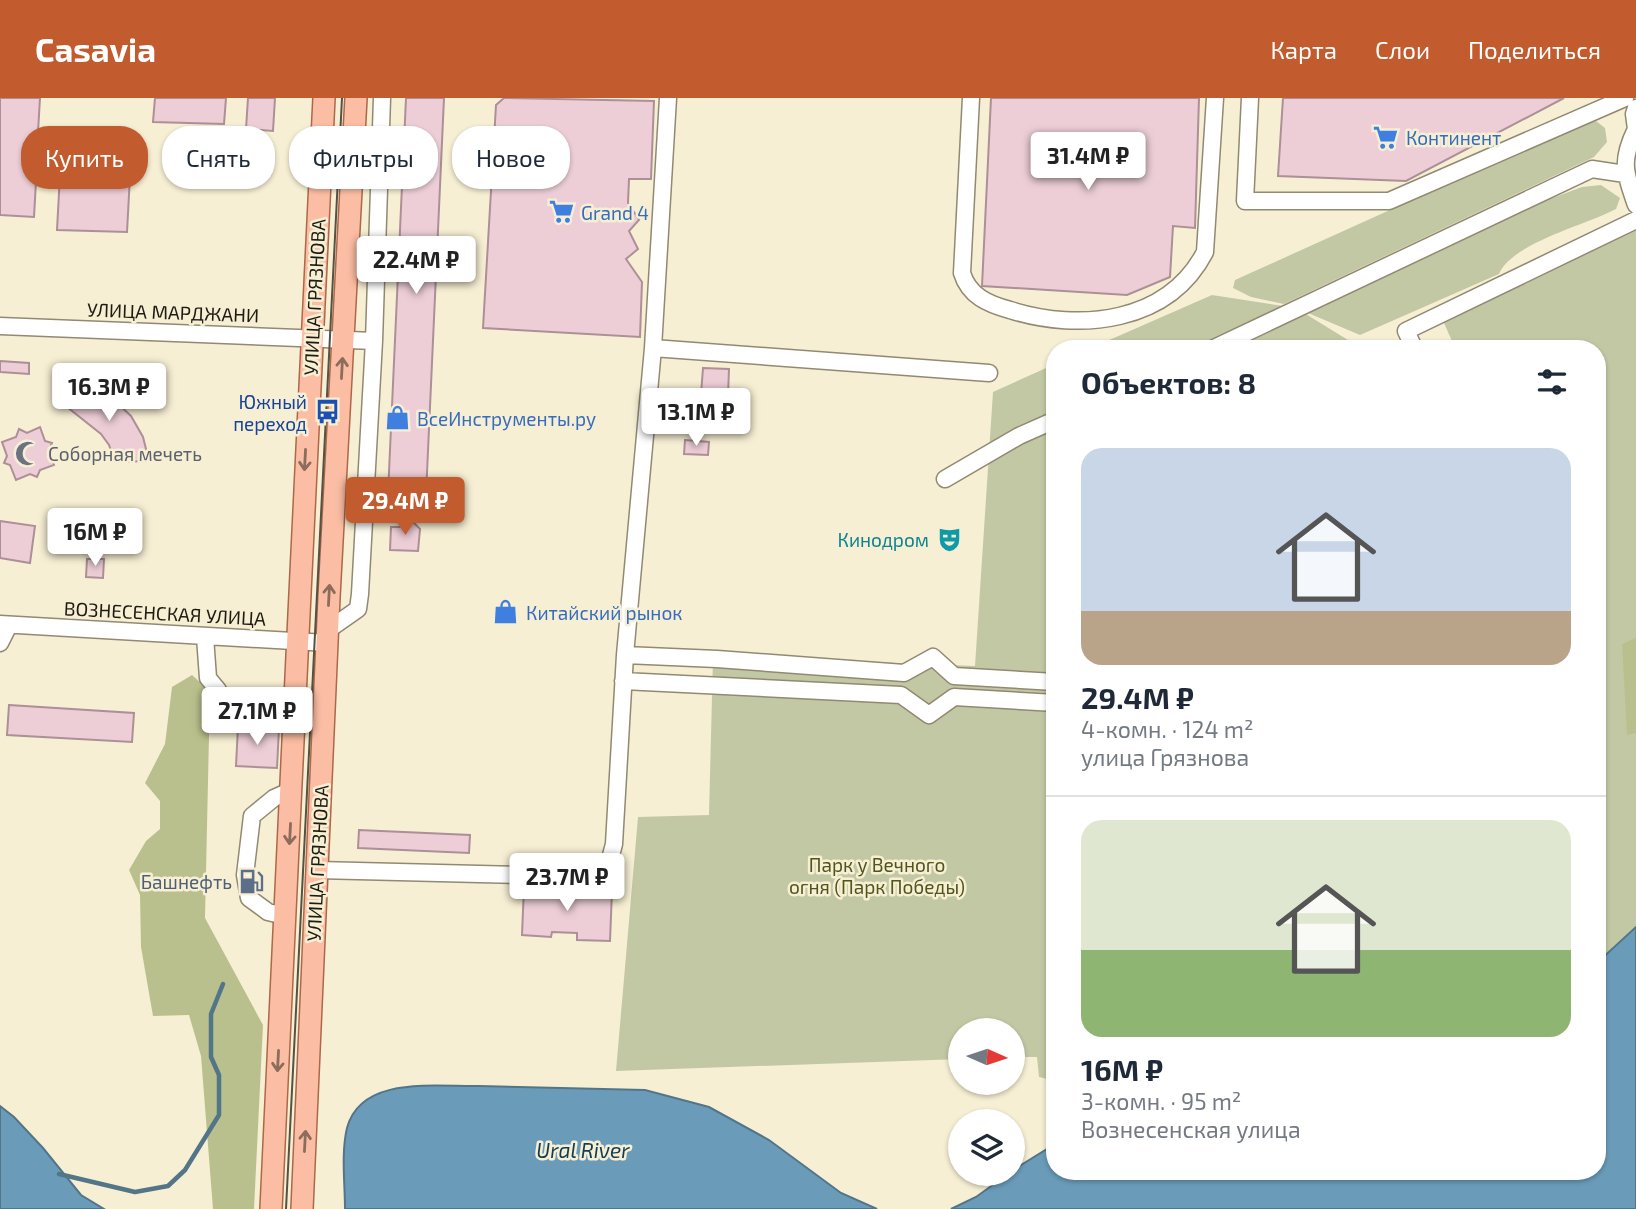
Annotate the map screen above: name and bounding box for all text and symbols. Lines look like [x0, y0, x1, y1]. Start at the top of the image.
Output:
text: Casavia [35, 29, 156, 69]
text: Карта [1270, 35, 1337, 64]
text: Слои [1375, 35, 1430, 64]
text: Поделиться [1468, 35, 1601, 64]
supermarket icon: Континент [1372, 123, 1400, 151]
chip: Купить [21, 126, 148, 189]
chip: Снять [162, 126, 275, 189]
chip: Фильтры [289, 126, 438, 189]
chip: Новое [452, 126, 570, 189]
place label: Континент [1406, 126, 1501, 149]
pin: 31.4M ₽ [1023, 132, 1153, 192]
text: 31.4M ₽ [1047, 141, 1129, 169]
supermarket icon: Grand 4 [547, 198, 575, 226]
place label: Grand 4 [581, 201, 649, 224]
street label: УЛИЦА ГРЯЗНОВА [298, 218, 330, 376]
pin: 22.4M ₽ [351, 236, 481, 296]
text: 22.4M ₽ [373, 245, 459, 273]
street label: УЛИЦА МАРДЖАНИ [87, 298, 259, 326]
one-way arrow [336, 357, 349, 380]
icon: filters [1533, 363, 1571, 401]
pin: 16.3M ₽ [44, 364, 174, 423]
text: Объектов: 8 [1081, 364, 1256, 400]
text: 16.3M ₽ [68, 372, 150, 400]
pin: 13.1M ₽ [631, 388, 761, 448]
place label: Южный переход [233, 390, 307, 435]
text: 13.1M ₽ [657, 397, 735, 425]
bus stop icon: Южный переход [313, 398, 341, 426]
shop icon: ВсеИнструменты.ру [383, 404, 411, 432]
place label: ВсеИнструменты.ру [417, 407, 596, 431]
mosque icon: Соборная мечеть [14, 439, 42, 467]
place label: Соборная мечеть [48, 442, 202, 465]
one-way arrow [299, 448, 312, 471]
pin: 29.4M ₽ [340, 478, 470, 537]
text: 29.4M ₽ [362, 486, 448, 514]
icon: home [1263, 494, 1389, 620]
pin: 16M ₽ [46, 508, 144, 568]
text: 16M ₽ [63, 517, 127, 545]
theatre icon: Кинодром [935, 525, 963, 553]
place label: Кинодром [837, 528, 929, 551]
one-way arrow [323, 584, 336, 607]
street label: ВОЗНЕСЕНСКАЯ УЛИЦА [63, 596, 267, 630]
shop icon: Китайский рынок [492, 598, 520, 626]
place label: Китайский рынок [526, 601, 682, 624]
text: 29.4M ₽ [1081, 679, 1194, 715]
pin: 27.1M ₽ [192, 688, 322, 747]
text: 27.1M ₽ [218, 696, 296, 724]
text: 4-комн. · 124 m² [1081, 715, 1253, 743]
text: улица Грязнова [1081, 743, 1249, 771]
street label: УЛИЦА ГРЯЗНОВА [301, 784, 333, 942]
one-way arrow [283, 822, 296, 845]
park label: Парк у Вечного огня (Парк Победы) [789, 853, 965, 898]
pin: 23.7M ₽ [502, 854, 632, 913]
text: 23.7M ₽ [525, 862, 609, 890]
icon: home [1263, 866, 1389, 992]
fuel station icon: Башнефть [238, 867, 266, 895]
place label: Башнефть [141, 870, 232, 893]
north arrow [948, 1018, 1026, 1096]
map controls [948, 1018, 1025, 1186]
one-way arrow [272, 1049, 285, 1072]
text: 16M ₽ [1081, 1051, 1163, 1087]
text: 3-комн. · 95 m² [1081, 1087, 1241, 1115]
button: layers [948, 1109, 1025, 1186]
text: Вознесенская улица [1081, 1115, 1301, 1143]
one-way arrow [299, 1130, 312, 1153]
water label: Ural River [536, 1137, 630, 1162]

